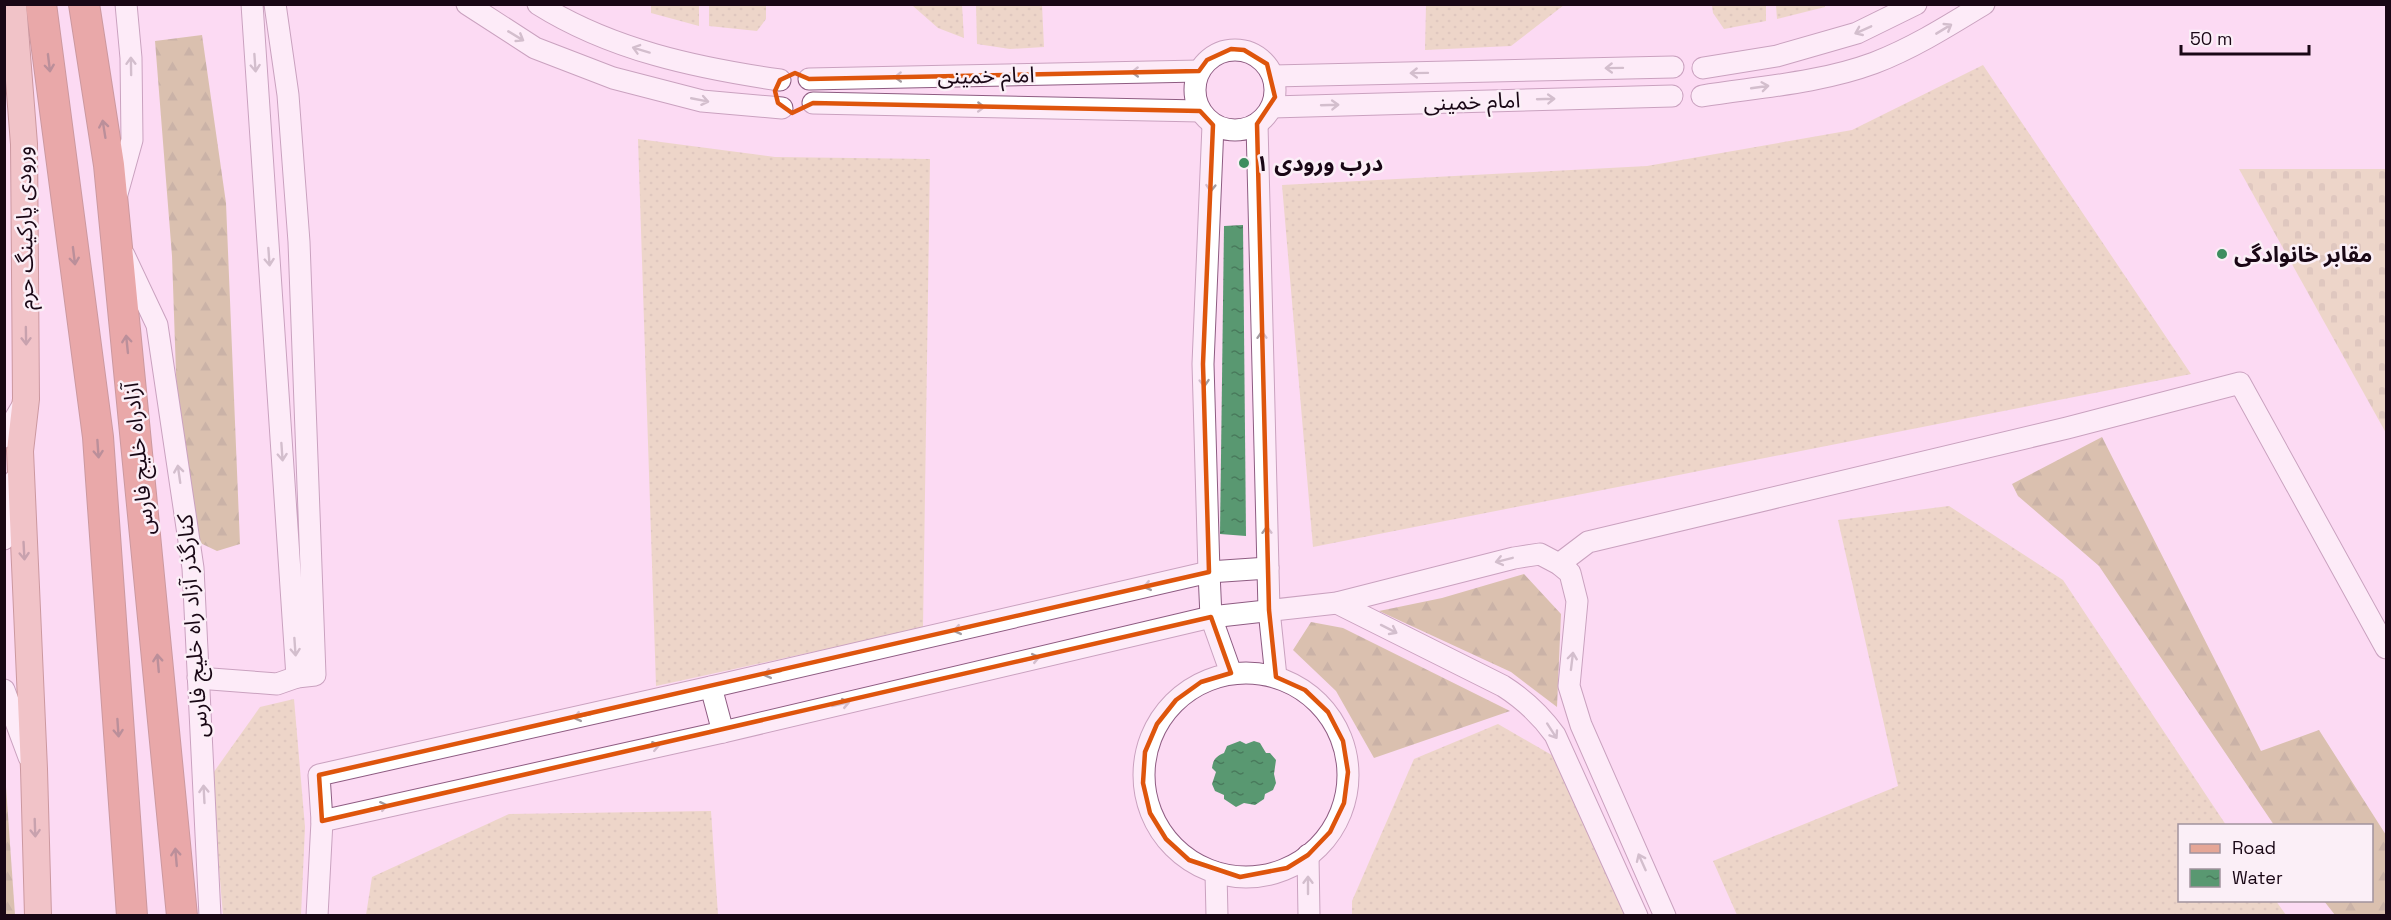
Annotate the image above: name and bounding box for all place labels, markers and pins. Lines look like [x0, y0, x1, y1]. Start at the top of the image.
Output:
place label: درب ورودی ۱ [1256, 149, 1383, 177]
marker: درب ورودی ۱ [1237, 156, 1251, 170]
place label: مقابر خانوادگی [2234, 240, 2372, 268]
marker: مقابر خانوادگی [2215, 247, 2229, 261]

